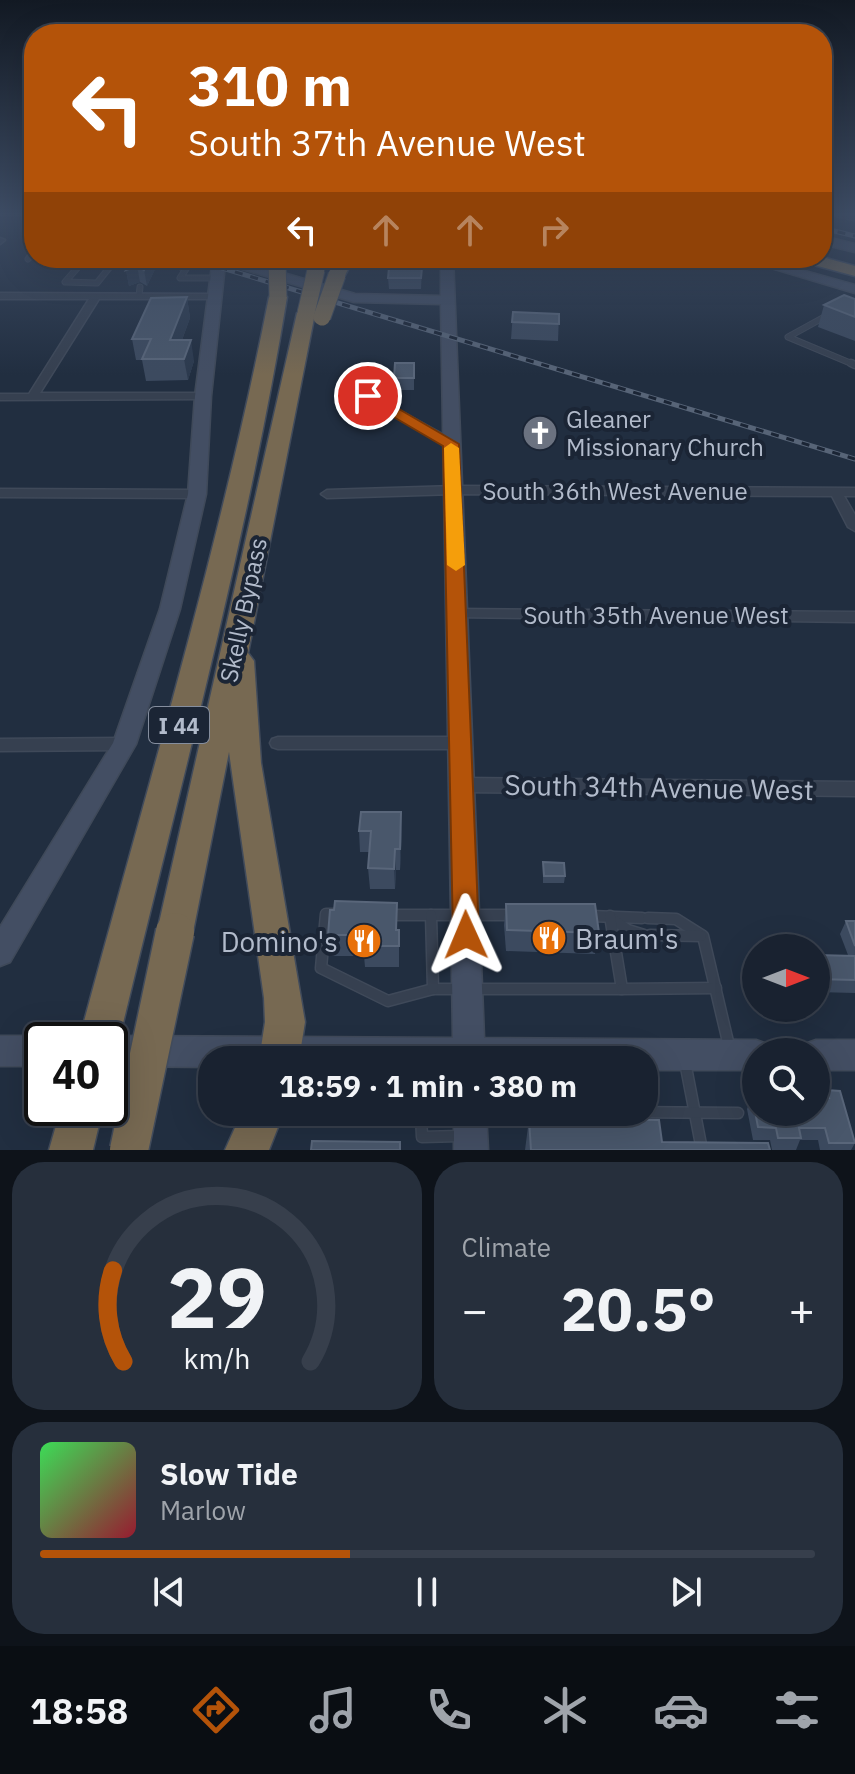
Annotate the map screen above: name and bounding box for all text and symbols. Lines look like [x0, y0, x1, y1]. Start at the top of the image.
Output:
text: 310 m [188, 49, 352, 121]
icon: left [56, 56, 160, 160]
text: South 37th Avenue West [188, 119, 586, 166]
icon: left [280, 208, 324, 252]
icon: ahead [364, 208, 408, 252]
icon: ahead [448, 208, 492, 252]
icon: right [532, 208, 576, 252]
pin [334, 362, 402, 430]
icon: arrive [346, 374, 390, 418]
place label: Gleaner Missionary Church [566, 403, 764, 463]
church icon: Gleaner Missionary Church [521, 414, 559, 452]
street label: South 36th West Avenue [482, 475, 748, 507]
street label: Skelly Bypass [212, 535, 274, 685]
street label: South 35th Avenue West [523, 599, 789, 631]
road number: I 44 [149, 707, 209, 743]
street label: South 34th Avenue West [504, 766, 814, 808]
position arrow [424, 893, 508, 977]
restaurant icon: Braum's [530, 919, 568, 957]
place label: Braum's [575, 920, 679, 957]
restaurant icon: Domino's [345, 922, 383, 960]
place label: Domino's [221, 923, 338, 960]
north arrow [742, 934, 830, 1022]
map controls [742, 934, 830, 1126]
speed limit sign: 40 [24, 1022, 128, 1126]
button: search [742, 1038, 830, 1126]
text: 18:59 · 1 min · 380 m [279, 1066, 577, 1105]
text: Climate [462, 1230, 551, 1264]
text: 29 [167, 1243, 267, 1351]
text: 20.5° [561, 1269, 716, 1348]
text: − [462, 1281, 488, 1338]
text: + [789, 1281, 815, 1338]
text: km/h [183, 1340, 250, 1377]
text: Slow Tide [160, 1454, 298, 1493]
text: Marlow [160, 1493, 246, 1527]
icon: previous [147, 1570, 191, 1614]
icon: pause [405, 1570, 449, 1614]
icon: next [664, 1570, 708, 1614]
icon: directions [188, 1682, 244, 1738]
icon: music [305, 1682, 361, 1738]
icon: phone [421, 1682, 477, 1738]
icon: climate [537, 1682, 593, 1738]
icon: car [653, 1682, 709, 1738]
icon: filters [769, 1682, 825, 1738]
text: 18:58 [30, 1687, 128, 1734]

